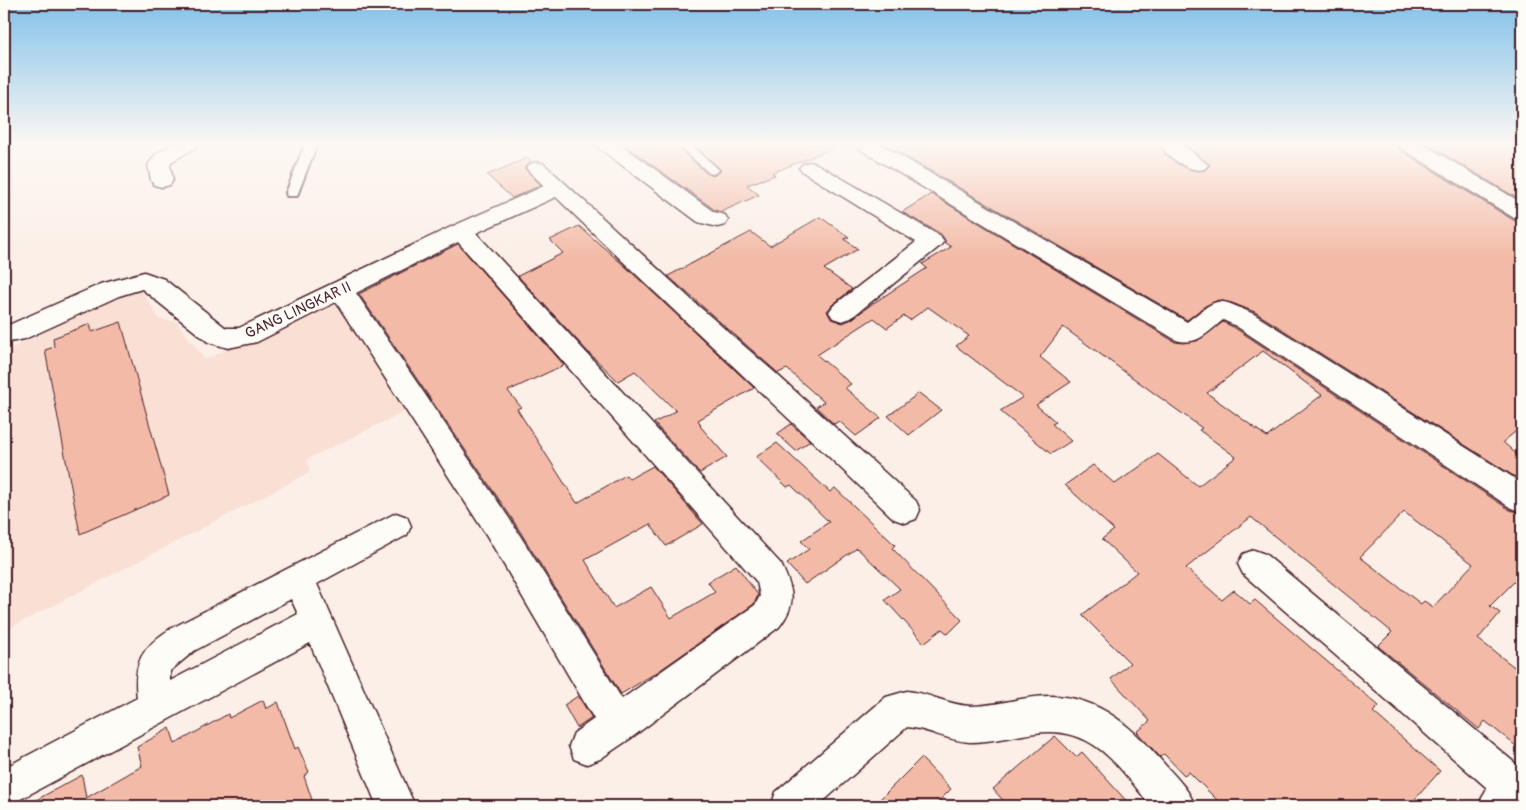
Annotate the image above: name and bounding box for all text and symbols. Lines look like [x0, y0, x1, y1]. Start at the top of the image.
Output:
street label: GANG LINGKAR II [242, 278, 354, 343]

